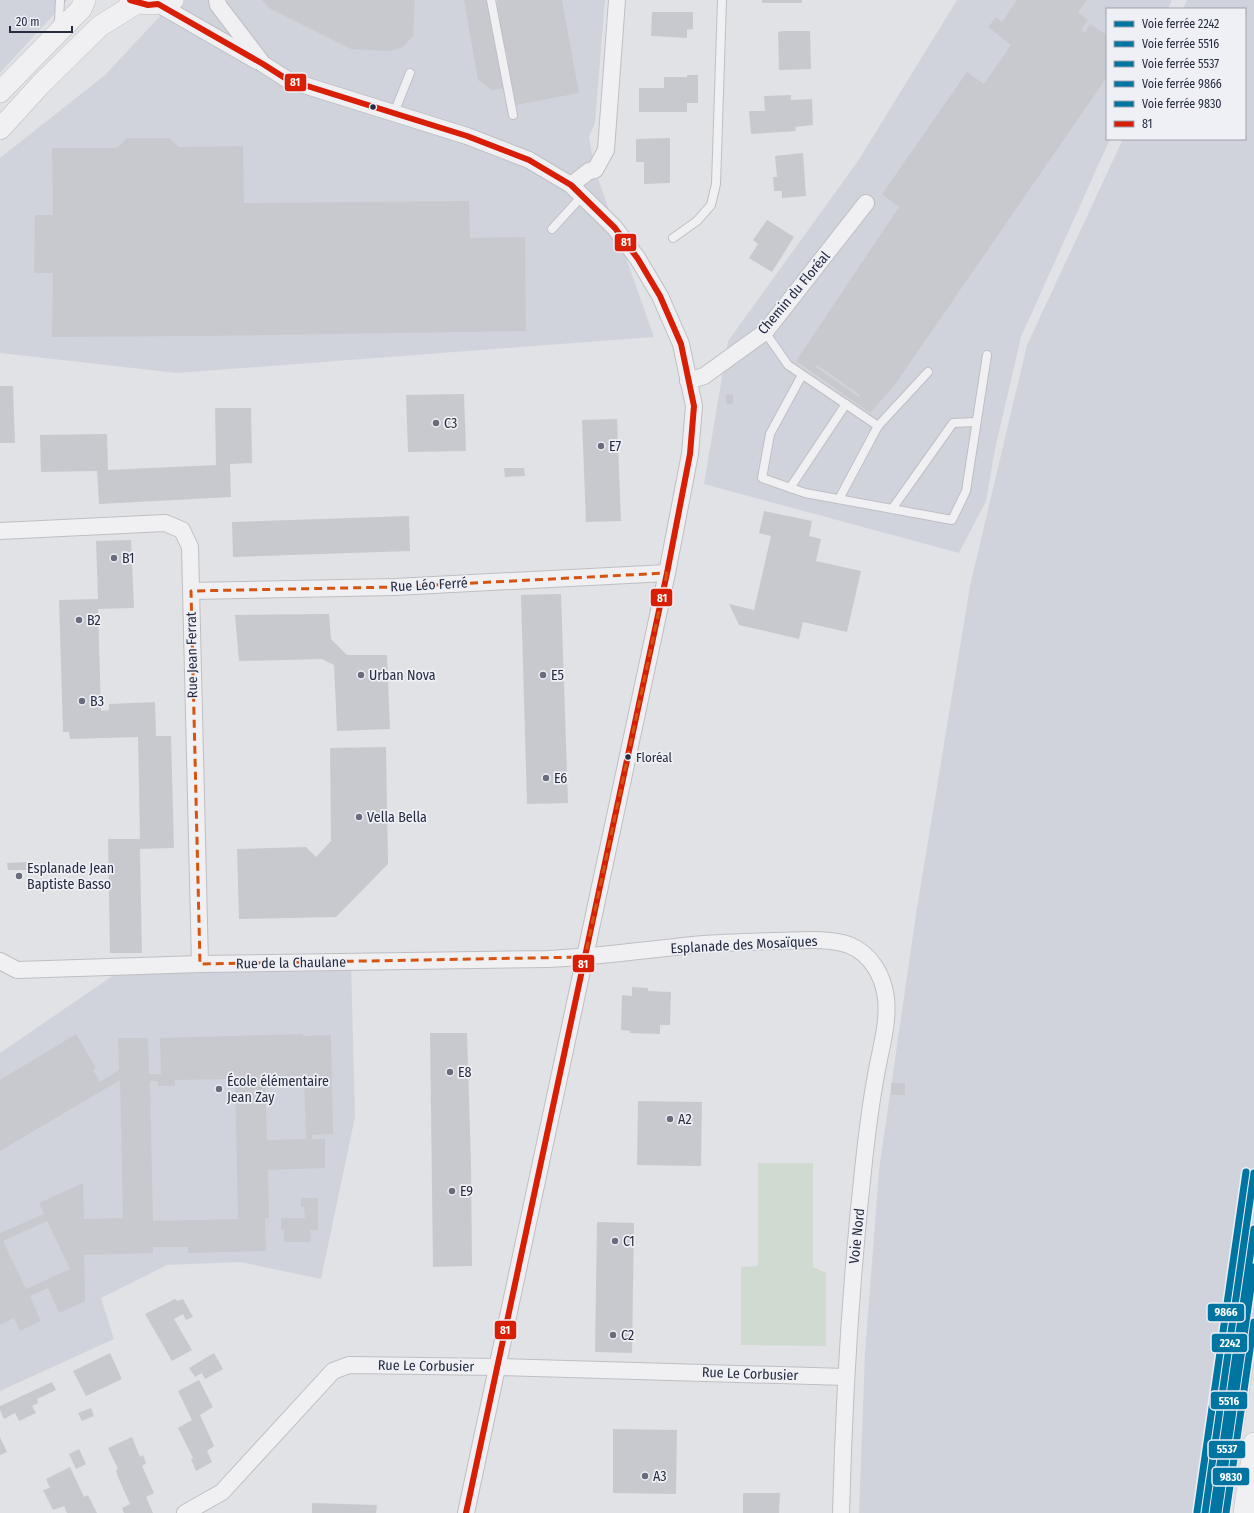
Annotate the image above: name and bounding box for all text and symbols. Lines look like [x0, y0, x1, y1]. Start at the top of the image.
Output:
scale bar [10, 8, 72, 34]
legend [1106, 8, 1246, 140]
text: 20 m [16, 15, 40, 29]
text: Voie ferrée 2242 [1142, 17, 1219, 31]
text: Voie ferrée 5516 [1142, 37, 1219, 51]
text: Voie ferrée 5537 [1142, 57, 1219, 71]
line badge: 81 [284, 73, 307, 92]
text: 81 [290, 76, 300, 89]
text: Voie ferrée 9866 [1142, 77, 1222, 91]
text: Voie ferrée 9830 [1142, 97, 1222, 111]
unlabelled marker [368, 102, 378, 112]
text: 81 [1142, 117, 1152, 131]
line badge: 81 [614, 233, 637, 252]
text: 81 [621, 236, 631, 249]
street label: Chemin du Floréal [754, 248, 834, 338]
place label: C3 [444, 415, 457, 432]
marker: C3 [431, 418, 441, 428]
place label: E7 [609, 438, 622, 455]
marker: E7 [596, 441, 606, 451]
place label: B1 [122, 550, 135, 567]
marker: B1 [109, 553, 119, 563]
street label: Rue Léo Ferré [390, 574, 468, 596]
line badge: 81 [650, 588, 673, 607]
text: 81 [657, 592, 667, 605]
street label: Rue Jean Ferrat [183, 611, 201, 698]
place label: B2 [87, 612, 101, 629]
marker: B2 [74, 615, 84, 625]
place label: Urban Nova [369, 667, 436, 684]
place label: E5 [551, 667, 564, 684]
marker: Urban Nova [356, 670, 366, 680]
marker: E5 [538, 670, 548, 680]
place label: B3 [90, 693, 104, 710]
marker: B3 [77, 696, 87, 706]
place label: Floréal [636, 750, 672, 765]
marker: Floréal [623, 752, 633, 762]
place label: E6 [554, 770, 567, 787]
marker: E6 [541, 773, 551, 783]
place label: Vella Bella [367, 809, 427, 826]
marker: Vella Bella [354, 812, 364, 822]
place label: Esplanade Jean Baptiste Basso [27, 860, 114, 893]
marker: Esplanade Jean Baptiste Basso [14, 871, 24, 881]
street label: Esplanade des Mosaïques [670, 933, 818, 957]
street label: Rue de la Chaulane [236, 954, 346, 972]
line badge: 81 [572, 954, 595, 973]
text: 81 [578, 958, 588, 971]
place label: E8 [458, 1064, 471, 1081]
marker: E8 [445, 1067, 455, 1077]
place label: École élémentaire Jean Zay [227, 1072, 329, 1106]
marker: École élémentaire Jean Zay [214, 1084, 224, 1094]
place label: A2 [678, 1111, 692, 1128]
marker: A2 [665, 1114, 675, 1124]
place label: E9 [460, 1183, 473, 1200]
marker: E9 [447, 1186, 457, 1196]
street label: Voie Nord [846, 1207, 868, 1265]
place label: C1 [623, 1233, 635, 1250]
marker: C1 [610, 1236, 620, 1246]
line badge: 9866 [1207, 1303, 1245, 1322]
text: 9866 [1214, 1306, 1238, 1319]
line badge: 81 [494, 1320, 517, 1340]
text: 81 [500, 1324, 510, 1337]
place label: C2 [621, 1327, 634, 1344]
marker: C2 [608, 1330, 618, 1340]
line badge: 2242 [1211, 1333, 1248, 1353]
text: 2242 [1219, 1337, 1240, 1350]
street label: Rue Le Corbusier [378, 1357, 474, 1375]
street label: Rue Le Corbusier [702, 1364, 799, 1384]
line badge: 5516 [1210, 1391, 1248, 1410]
text: 5516 [1219, 1395, 1240, 1408]
line badge: 5537 [1208, 1440, 1246, 1459]
text: 5537 [1217, 1443, 1238, 1456]
line badge: 9830 [1212, 1467, 1250, 1486]
place label: A3 [653, 1468, 667, 1485]
marker: A3 [640, 1471, 650, 1481]
text: 9830 [1220, 1471, 1242, 1484]

